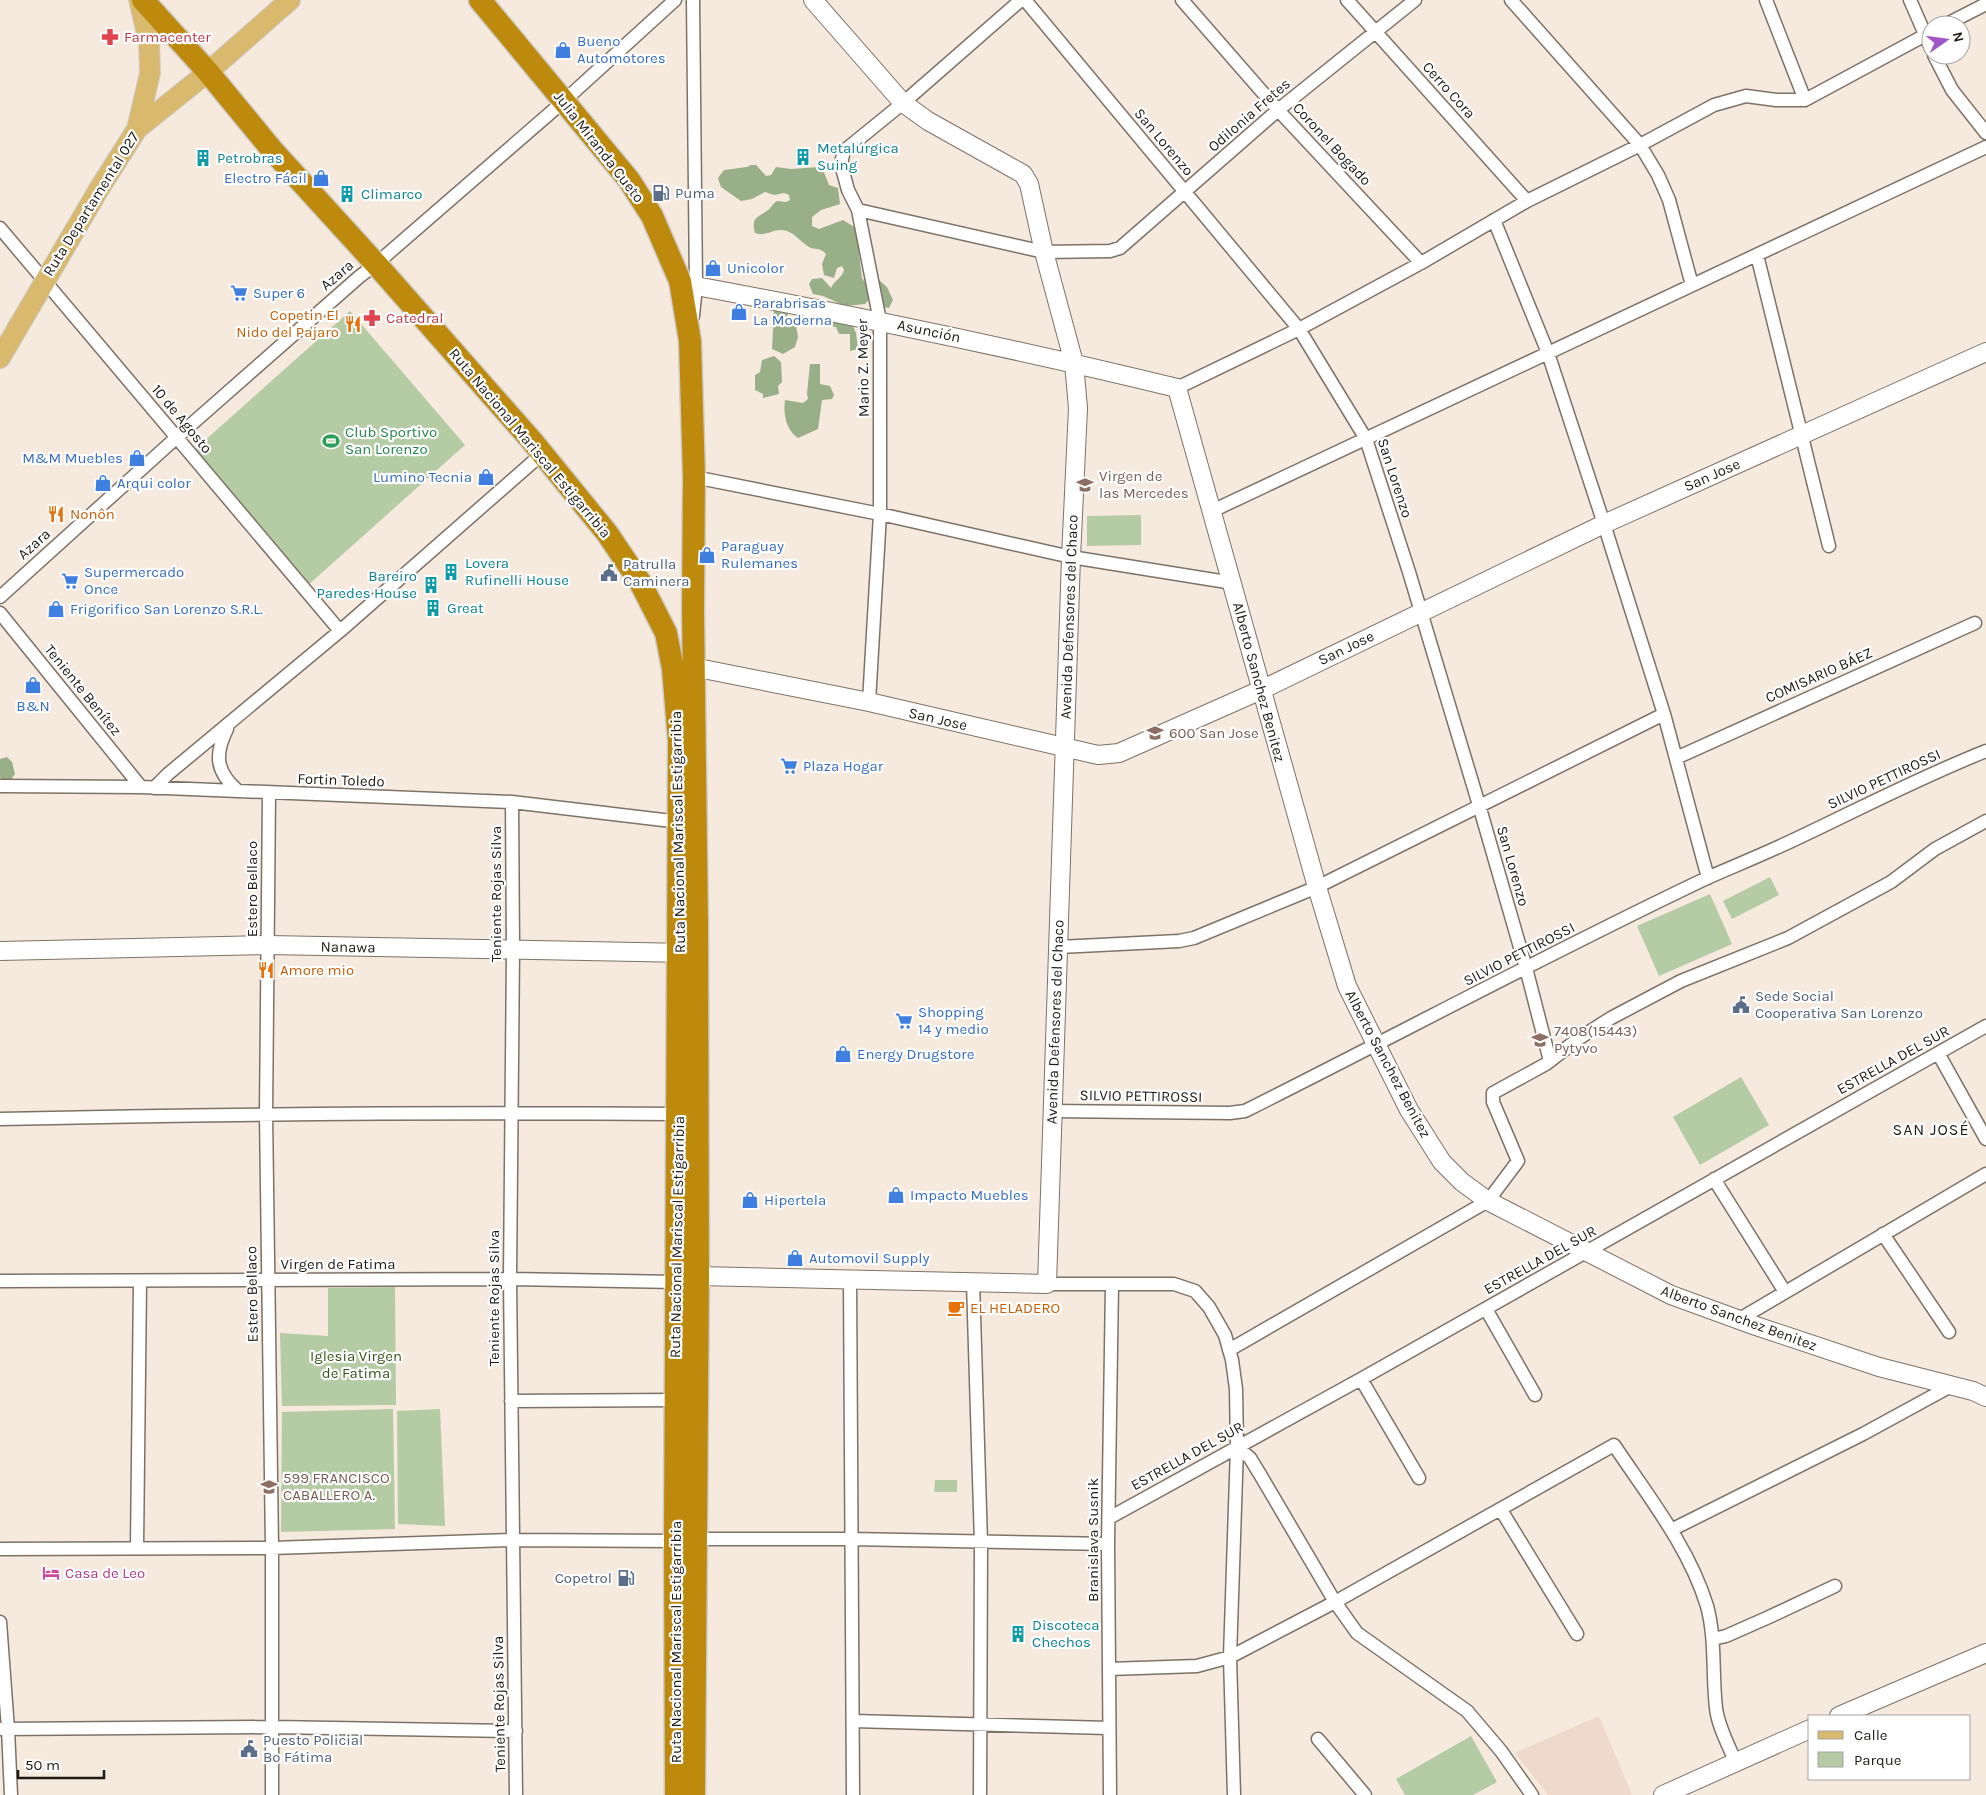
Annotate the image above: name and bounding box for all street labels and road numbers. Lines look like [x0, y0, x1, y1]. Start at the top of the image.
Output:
street label: Cerro Cora [1419, 58, 1479, 122]
street label: Odilonia Fretes [1204, 74, 1294, 156]
street label: Julia Miranda Cueto [550, 88, 648, 206]
street label: Coronel Bogado [1289, 99, 1375, 189]
street label: San Lorenzo [1131, 105, 1197, 179]
street label: Ruta Departamental 027 [39, 129, 143, 279]
street label: Azara [317, 256, 357, 294]
street label: Asunción [896, 316, 962, 346]
street label: Mario Z. Meyer [853, 318, 873, 417]
street label: Ruta Nacional Mariscal Estigarribia [445, 344, 615, 542]
street label: 10 de Agosto [148, 381, 216, 457]
street label: San Lorenzo [1374, 436, 1416, 520]
street label: San Jose [1681, 455, 1743, 495]
street label: Avenida Defensores del Chaco [1056, 514, 1082, 720]
street label: Azara [14, 525, 54, 563]
street label: Alberto Sanchez Benitez [1229, 600, 1289, 764]
street label: San Jose [1315, 627, 1377, 669]
street label: Teniente Benítez [41, 641, 125, 739]
street label: COMISARIO BÁEZ [1763, 643, 1875, 707]
street label: San Jose [907, 704, 969, 734]
street label: Ruta Nacional Mariscal Estigarribia [667, 711, 689, 953]
street label: SILVIO PETTIROSSI [1825, 745, 1943, 813]
street label: Fortin Toledo [297, 769, 385, 791]
street label: San Lorenzo [1493, 824, 1533, 908]
street label: Teniente Rojas Silva [487, 826, 505, 962]
street label: Estero Bellaco [243, 841, 261, 937]
street label: SILVIO PETTIROSSI [1460, 918, 1578, 990]
street label: Avenida Defensores del Chaco [1042, 919, 1068, 1125]
street label: Nanawa [320, 938, 376, 956]
street label: Alberto Sanchez Benitez [1341, 987, 1435, 1141]
street label: ESTRELLA DEL SUR [1834, 1022, 1952, 1098]
street label: SILVIO PETTIROSSI [1080, 1086, 1202, 1106]
street label: Ruta Nacional Mariscal Estigarribia [666, 1116, 688, 1358]
street label: ESTRELLA DEL SUR [1481, 1222, 1599, 1298]
street label: Teniente Rojas Silva [485, 1230, 503, 1366]
street label: Estero Bellaco [242, 1246, 262, 1342]
street label: Virgen de Fatima [280, 1255, 396, 1273]
street label: Alberto Sanchez Benitez [1658, 1281, 1820, 1355]
street label: ESTRELLA DEL SUR [1128, 1418, 1246, 1494]
street label: Branislava Susnik [1084, 1478, 1102, 1602]
street label: Ruta Nacional Mariscal Estigarribia [667, 1521, 685, 1763]
street label: Teniente Rojas Silva [489, 1636, 509, 1772]

